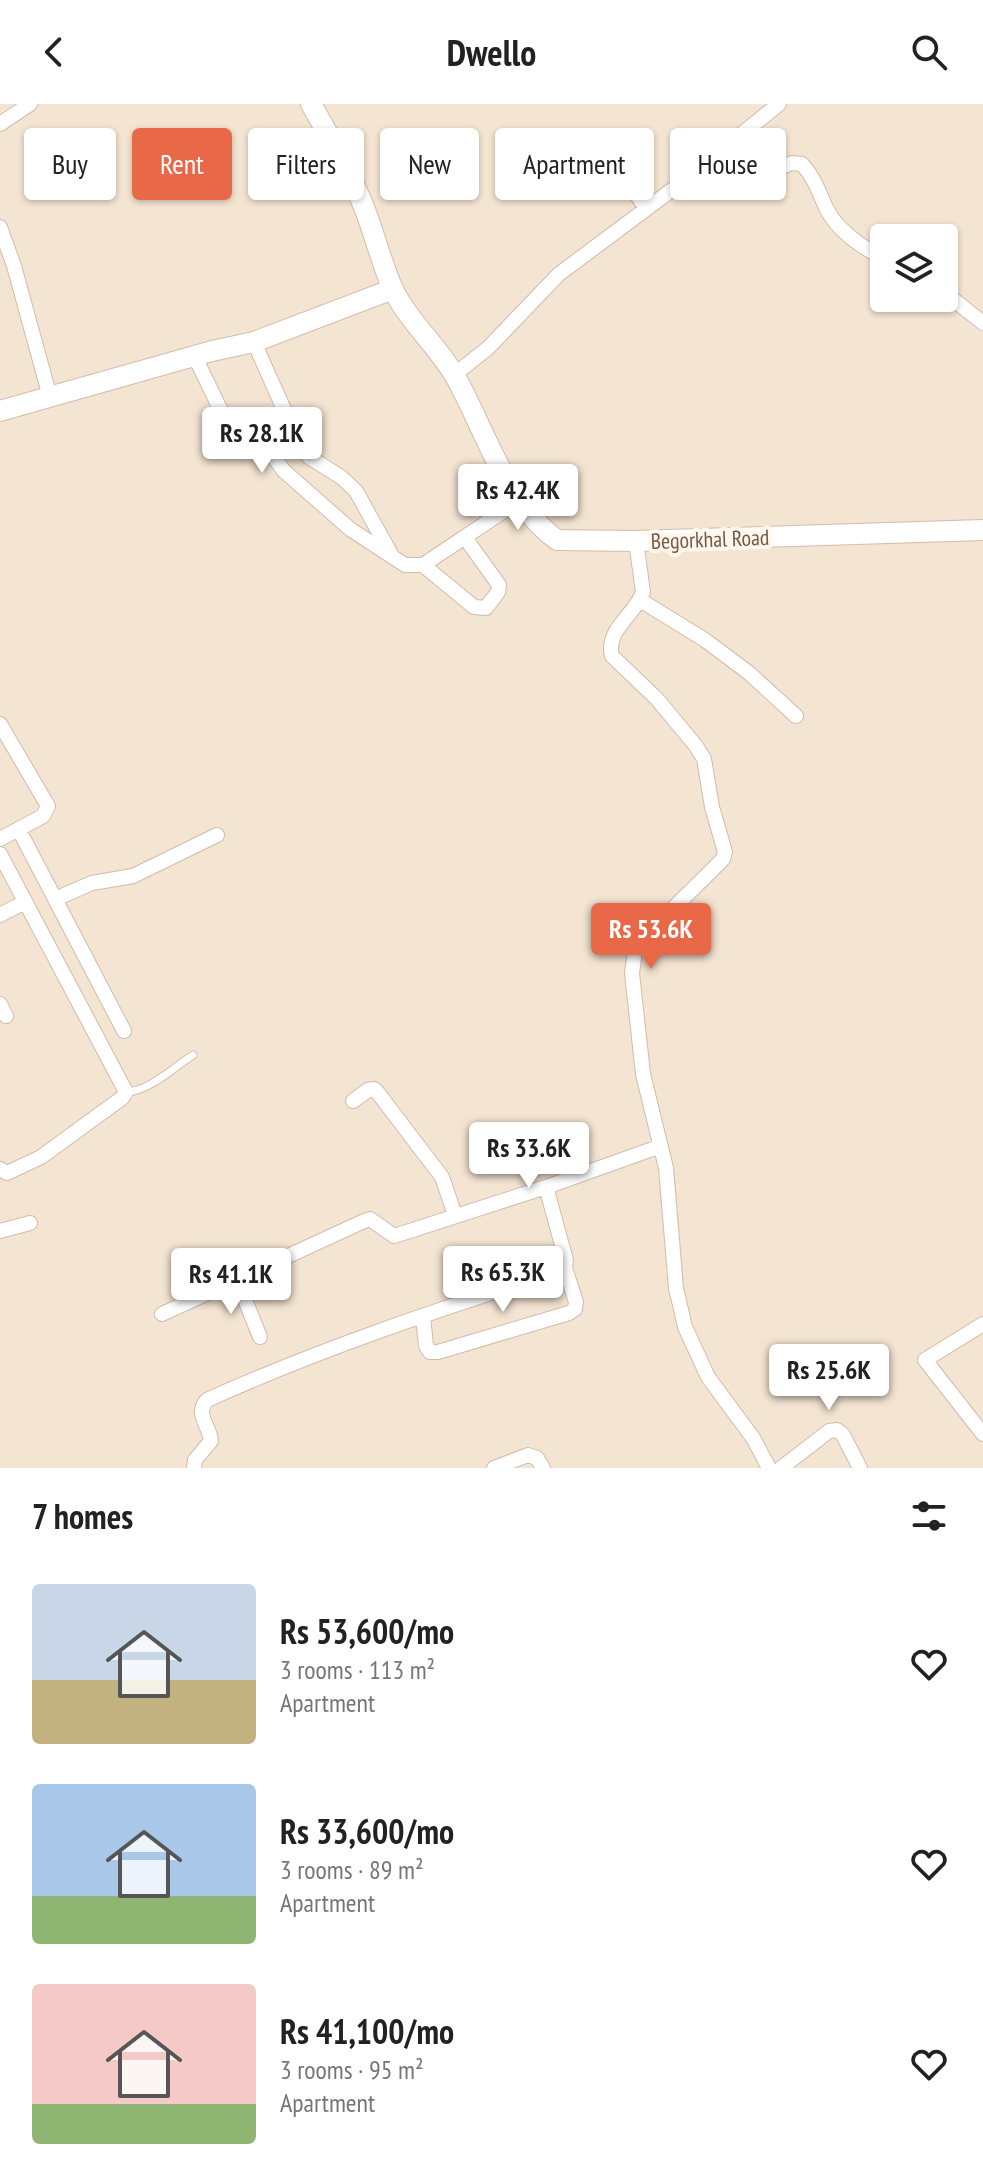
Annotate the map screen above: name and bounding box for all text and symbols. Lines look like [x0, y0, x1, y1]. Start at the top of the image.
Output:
text: Dwello [447, 29, 536, 76]
icon: back [32, 30, 76, 74]
icon: search [907, 30, 951, 74]
chip: Buy [24, 128, 116, 200]
chip: Rent [132, 128, 232, 200]
chip: Filters [248, 128, 364, 200]
chip: New [380, 128, 479, 200]
chip: Apartment [495, 128, 654, 200]
chip: House [670, 128, 786, 200]
map controls [870, 224, 958, 312]
button: layers [870, 224, 958, 312]
pin: Rs 28.1K [179, 407, 345, 475]
text: Rs 28.1K [220, 416, 304, 449]
pin: Rs 42.4K [435, 464, 601, 532]
text: Rs 42.4K [476, 473, 560, 506]
street label: Begorkhal Road [650, 523, 770, 555]
pin: Rs 53.6K [568, 903, 734, 971]
text: Rs 53.6K [609, 912, 693, 945]
pin: Rs 33.6K [446, 1122, 612, 1190]
text: Rs 33.6K [487, 1131, 571, 1164]
pin: Rs 65.3K [420, 1246, 586, 1314]
pin: Rs 41.1K [148, 1248, 314, 1316]
text: Rs 65.3K [461, 1255, 545, 1288]
text: Rs 41.1K [189, 1257, 273, 1290]
pin: Rs 25.6K [746, 1344, 912, 1412]
text: Rs 25.6K [787, 1353, 871, 1386]
text: 7 homes [32, 1494, 133, 1538]
icon: filters [907, 1494, 951, 1538]
text: Rs 53,600/mo [280, 1609, 454, 1653]
icon: home [96, 1616, 192, 1712]
icon: heart [907, 1642, 951, 1686]
text: 3 rooms · 113 m² [280, 1653, 435, 1686]
text: Apartment [280, 1686, 375, 1719]
text: Rs 33,600/mo [280, 1809, 454, 1853]
icon: home [96, 1816, 192, 1912]
icon: heart [907, 1842, 951, 1886]
text: 3 rooms · 89 m² [280, 1853, 424, 1886]
text: Apartment [280, 1886, 375, 1919]
text: Rs 41,100/mo [280, 2009, 454, 2053]
icon: home [96, 2016, 192, 2112]
icon: heart [907, 2042, 951, 2086]
text: 3 rooms · 95 m² [280, 2053, 424, 2086]
text: Apartment [280, 2086, 375, 2119]

